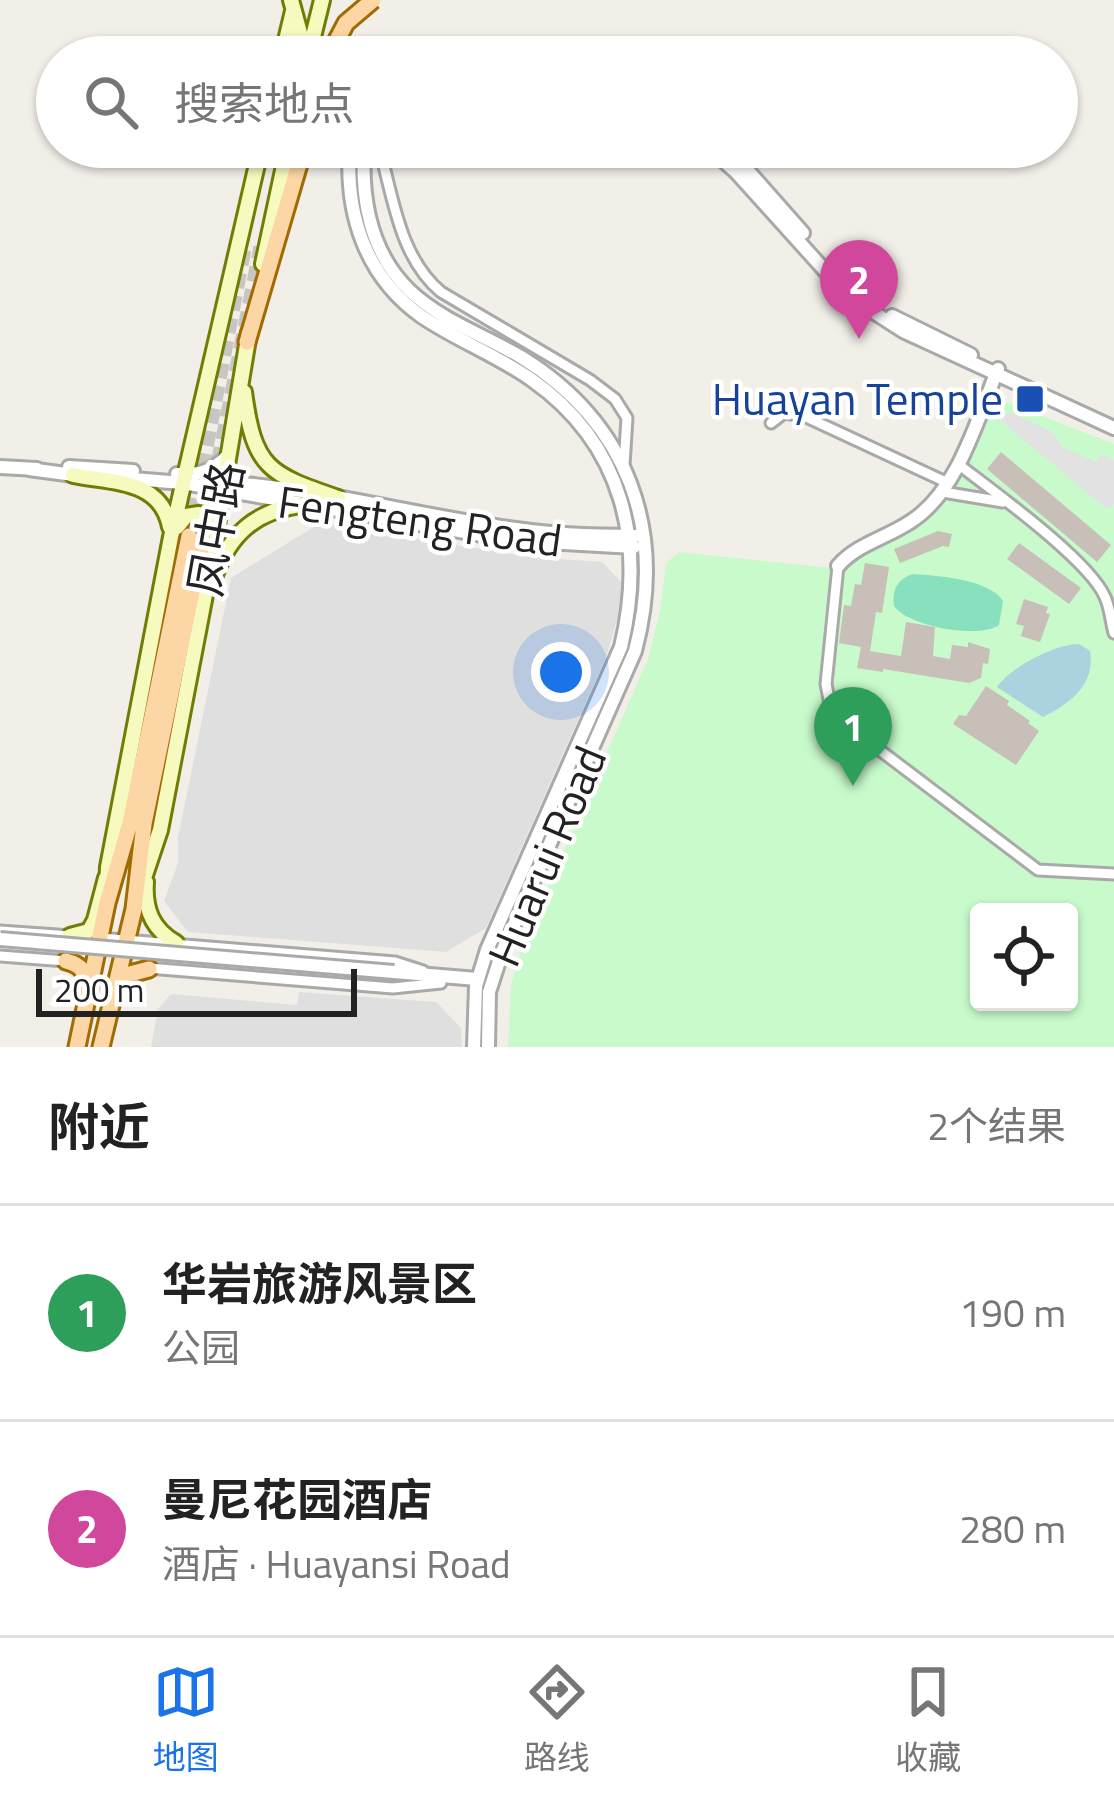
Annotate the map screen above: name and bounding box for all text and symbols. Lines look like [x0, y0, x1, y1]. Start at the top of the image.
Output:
search box [36, 36, 1078, 168]
icon: search [78, 69, 144, 135]
text: 搜索地点 [174, 69, 354, 137]
pin: 2 [820, 240, 898, 339]
place label: Huayan Temple [712, 364, 1003, 432]
marker: Huayan Temple [1014, 383, 1046, 415]
street label: 凤中路 [170, 456, 260, 601]
street label: Fengteng Road [274, 466, 566, 574]
your location [531, 642, 591, 702]
pin: 1 [814, 687, 892, 786]
street label: Huarui Road [469, 735, 623, 976]
map controls [970, 903, 1078, 1011]
button: locate [970, 903, 1078, 1011]
scale bar [36, 963, 357, 1016]
text: 200 m [54, 965, 144, 1015]
text: 附近 [48, 1087, 150, 1165]
text: 2个结果 [927, 1096, 1066, 1155]
text: 华岩旅游风景区 [162, 1249, 477, 1317]
text: 1 [76, 1283, 98, 1342]
text: 190 m [959, 1283, 1066, 1342]
text: 公园 [162, 1318, 240, 1377]
text: 曼尼花园酒店 [162, 1465, 432, 1533]
text: 2 [76, 1499, 98, 1558]
text: 280 m [959, 1499, 1066, 1558]
text: 酒店 · Huayansi Road [162, 1534, 511, 1593]
tab: 地图 [153, 1659, 219, 1782]
tab: 路线 [524, 1659, 590, 1782]
tab: 收藏 [895, 1659, 961, 1782]

